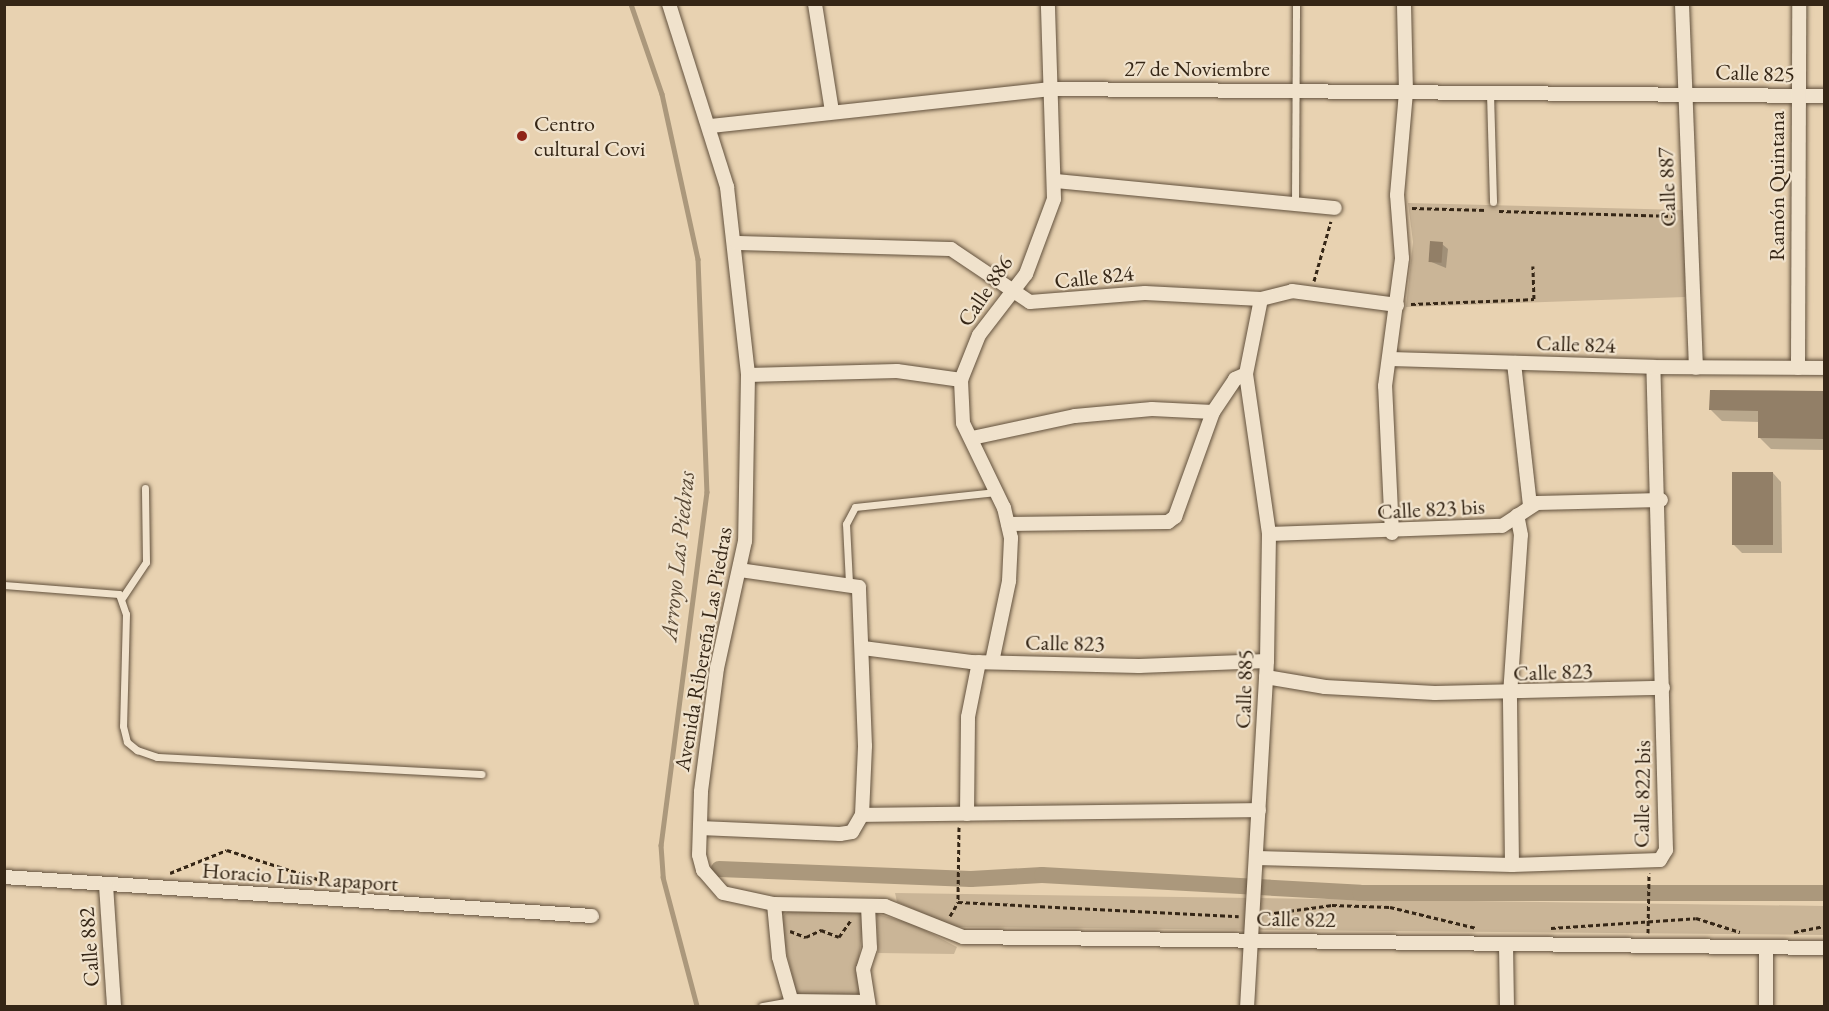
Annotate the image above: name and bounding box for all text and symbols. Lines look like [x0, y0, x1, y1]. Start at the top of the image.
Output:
street label: 27 de Noviembre [1124, 56, 1270, 82]
street label: Calle 825 [1715, 58, 1795, 88]
place label: Centro cultural Covi [534, 110, 645, 162]
street label: Ramón Quintana [1764, 111, 1790, 261]
marker: Centro cultural Covi [515, 129, 529, 143]
street label: Calle 887 [1652, 147, 1682, 227]
street label: Calle 886 [952, 251, 1018, 331]
street label: Calle 824 [1053, 260, 1135, 294]
street label: Calle 824 [1536, 329, 1616, 359]
water label: Arroyo Las Piedras [654, 470, 700, 642]
street label: Calle 823 bis [1376, 493, 1486, 525]
street label: Avenida Ribereña Las Piedras [668, 525, 738, 773]
street label: Calle 823 [1025, 629, 1105, 657]
street label: Calle 885 [1229, 649, 1259, 729]
street label: Calle 823 [1513, 657, 1593, 687]
street label: Calle 822 bis [1628, 740, 1656, 848]
street label: Horacio Luis Rapaport [201, 857, 399, 897]
street label: Calle 822 [1256, 905, 1336, 933]
street label: Calle 882 [73, 906, 105, 988]

